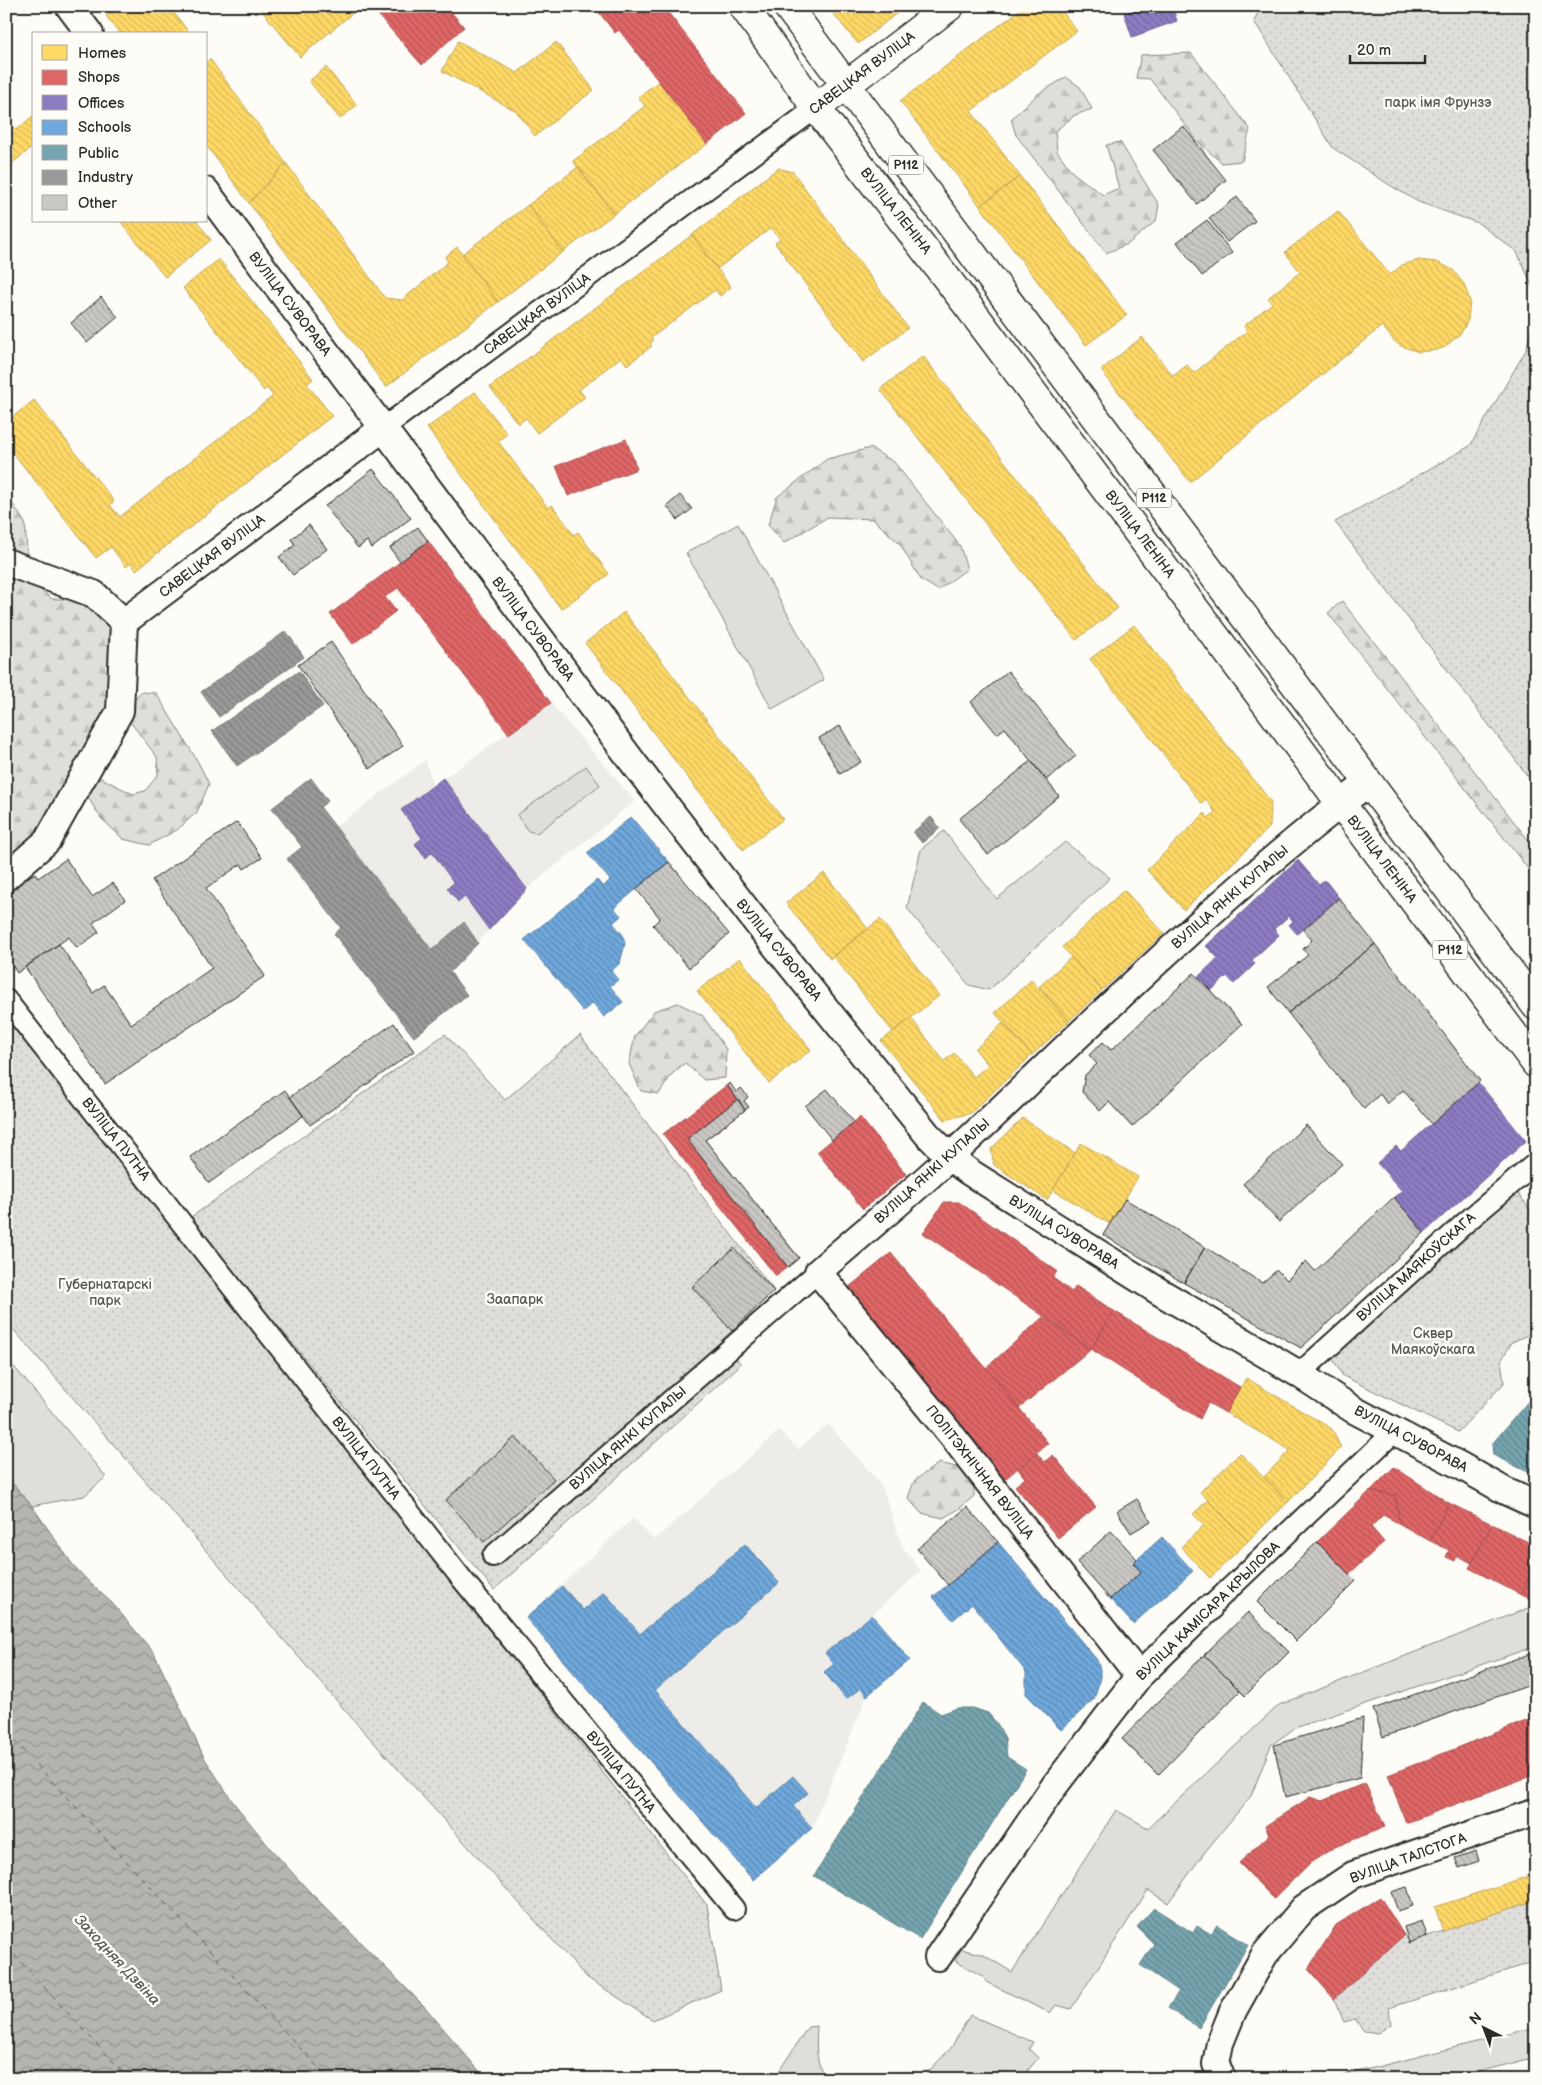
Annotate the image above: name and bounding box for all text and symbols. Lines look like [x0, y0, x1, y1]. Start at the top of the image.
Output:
street label: САВЕЦКАЯ ВУЛІЦА [806, 27, 919, 118]
legend [32, 32, 208, 222]
scale bar [1350, 32, 1424, 64]
text: 20 m [1357, 41, 1391, 60]
text: Homes [78, 44, 127, 63]
text: Shops [78, 68, 121, 87]
text: Offices [78, 94, 125, 113]
park label: парк імя Фрунзэ [1385, 94, 1491, 111]
text: Schools [78, 118, 132, 137]
text: Public [78, 144, 119, 163]
road number: Р112 [888, 156, 924, 174]
street label: ВУЛІЦА ЛЕНІНА [857, 164, 935, 258]
text: Industry [78, 168, 133, 187]
text: Other [78, 194, 117, 213]
street label: ВУЛІЦА СУВОРАВА [245, 249, 335, 360]
street label: САВЕЦКАЯ ВУЛІЦА [480, 269, 594, 358]
street label: ВУЛІЦА ЛЕНІНА [1102, 487, 1179, 582]
road number: Р112 [1136, 488, 1172, 508]
street label: САВЕЦКАЯ ВУЛІЦА [156, 510, 269, 601]
street label: ВУЛІЦА СУВОРАВА [488, 574, 578, 685]
street label: ВУЛІЦА ЛЕНІНА [1344, 812, 1421, 907]
street label: ВУЛІЦА ЯНКІ КУПАЛЫ [1168, 842, 1292, 952]
street label: ВУЛІЦА СУВОРАВА [733, 896, 826, 1005]
road number: Р112 [1432, 940, 1468, 960]
street label: ВУЛІЦА ПУТНА [78, 1094, 154, 1184]
street label: ВУЛІЦА ЯНКІ КУПАЛЫ [871, 1115, 993, 1227]
street label: ВУЛІЦА СУВОРАВА [1006, 1191, 1122, 1273]
street label: ВУЛІЦА МАЯКОЎСКАГА [1352, 1208, 1479, 1325]
park label: Губернатарскі парк [58, 1276, 152, 1309]
park label: Заапарк [487, 1291, 544, 1308]
park label: Сквер Маякоўскага [1391, 1325, 1476, 1358]
street label: ВУЛІЦА ЯНКІ КУПАЛЫ [566, 1383, 690, 1493]
street label: ПОЛІТЭХНІЧНАЯ ВУЛІЦА [922, 1402, 1038, 1543]
street label: ВУЛІЦА СУВОРАВА [1351, 1402, 1471, 1476]
street label: ВУЛІЦА ПУТНА [328, 1413, 404, 1503]
street label: ВУЛІЦА КАМІСАРА КРЫЛОВА [1133, 1538, 1284, 1684]
street label: ВУЛІЦА ПУТНА [583, 1728, 660, 1817]
street label: ВУЛІЦА ТАЛСТОГА [1348, 1829, 1469, 1887]
water label: Заходняя Дзвіна [70, 1911, 164, 2009]
north arrow [1460, 2002, 1510, 2052]
text: N [1466, 2009, 1485, 2029]

